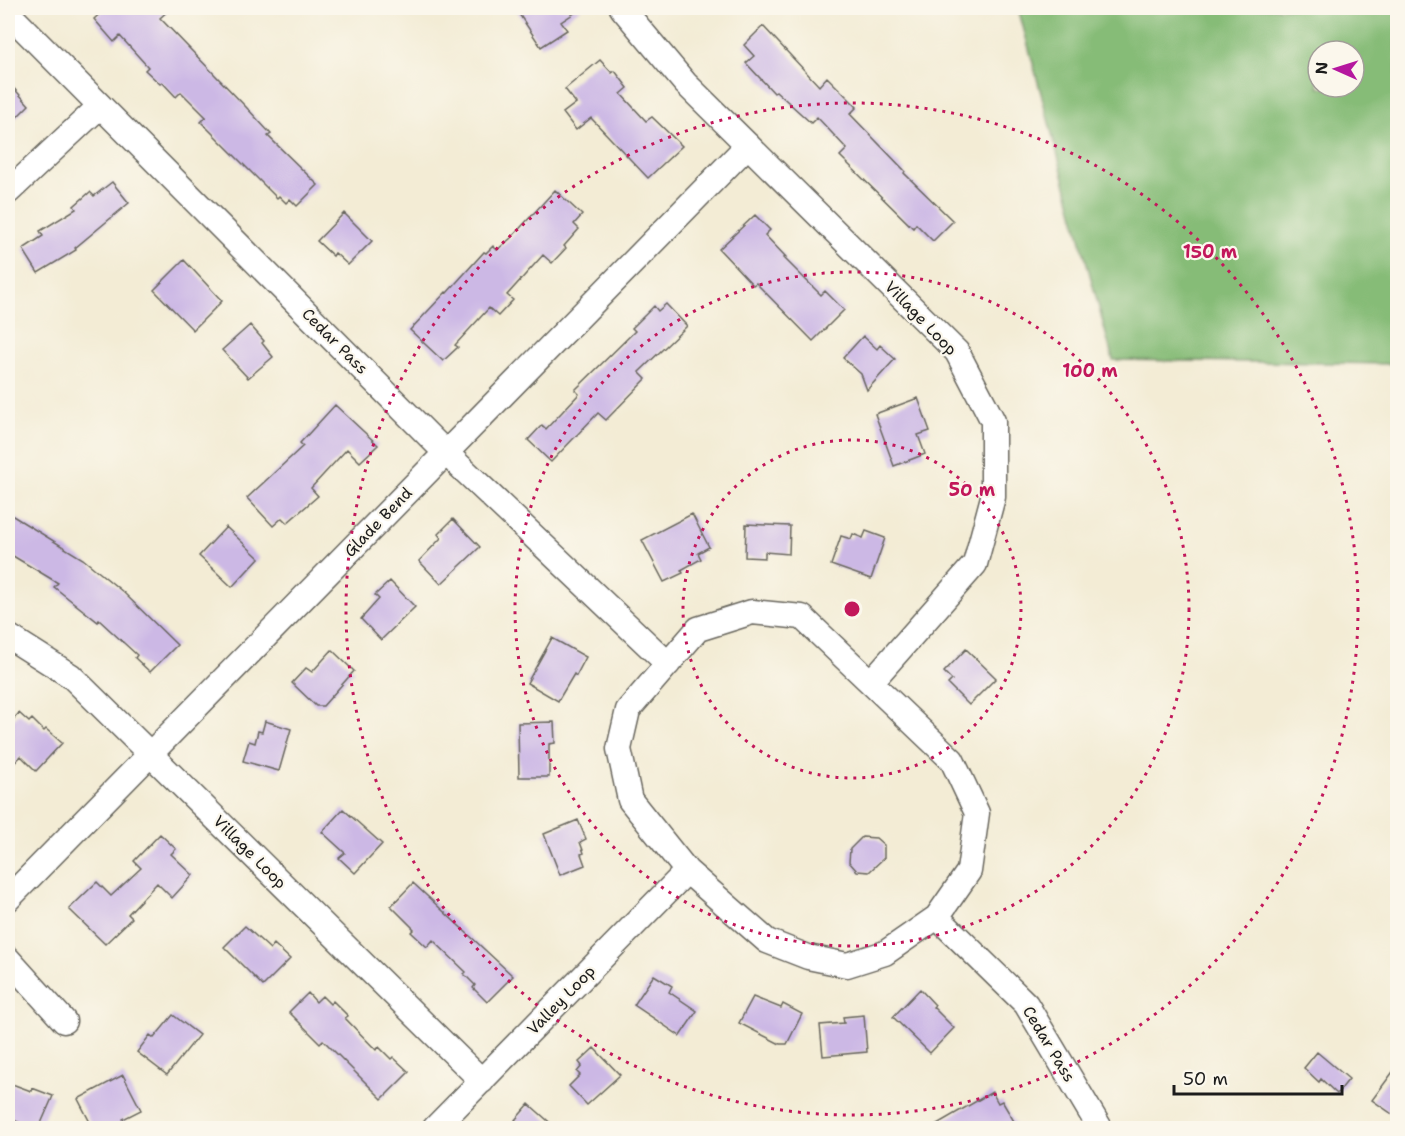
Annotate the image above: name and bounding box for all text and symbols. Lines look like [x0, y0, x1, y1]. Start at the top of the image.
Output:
north arrow [1306, 39, 1366, 99]
text: N [1311, 61, 1332, 75]
text: 150 m [1183, 240, 1238, 264]
street label: Village Loop [880, 276, 962, 360]
street label: Cedar Pass [297, 303, 373, 379]
text: 100 m [1062, 359, 1118, 383]
text: 50 m [949, 478, 996, 502]
street label: Glade Bend [339, 483, 417, 561]
centre of rings [842, 599, 862, 619]
street label: Village Loop [209, 811, 291, 893]
street label: Valley Loop [522, 961, 600, 1039]
street label: Cedar Pass [1018, 1002, 1080, 1086]
scale bar [1174, 1058, 1342, 1096]
text: 50 m [1183, 1067, 1228, 1091]

